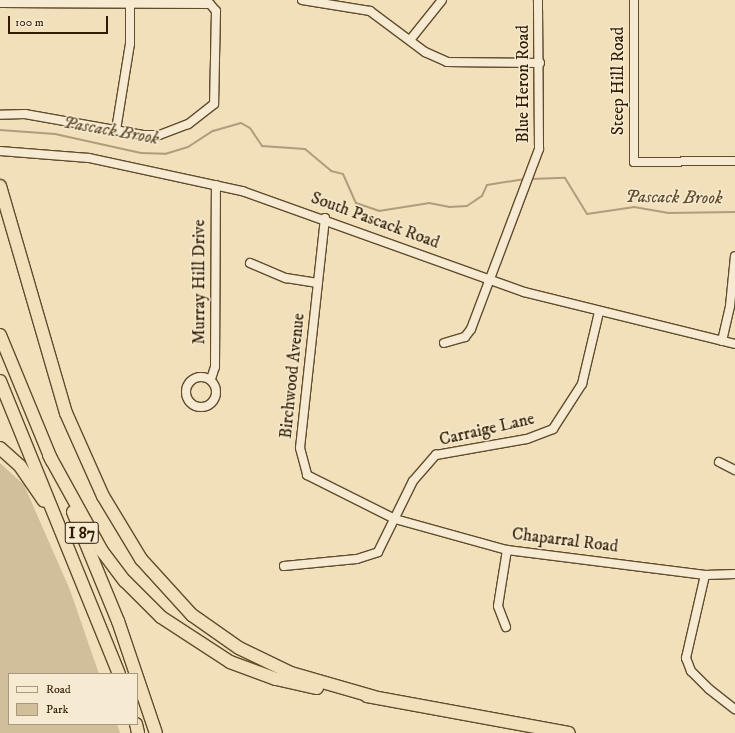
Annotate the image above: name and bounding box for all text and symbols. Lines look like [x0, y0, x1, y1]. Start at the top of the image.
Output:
scale bar [10, 8, 110, 34]
text: 100 m [15, 15, 44, 30]
street label: Blue Heron Road [514, 25, 534, 143]
street label: Steep Hill Road [609, 27, 629, 135]
water label: Pascack Brook [61, 112, 161, 150]
water label: Pascack Brook [625, 186, 723, 210]
street label: South Pascack Road [308, 188, 442, 254]
street label: Murray Hill Drive [190, 219, 210, 345]
street label: Birchwood Avenue [276, 312, 310, 440]
street label: Carraige Lane [437, 409, 537, 451]
road number: I 87 [64, 519, 100, 547]
street label: Chaparral Road [511, 524, 619, 558]
legend [8, 673, 138, 725]
text: Road [46, 682, 71, 697]
text: Park [46, 702, 68, 717]

